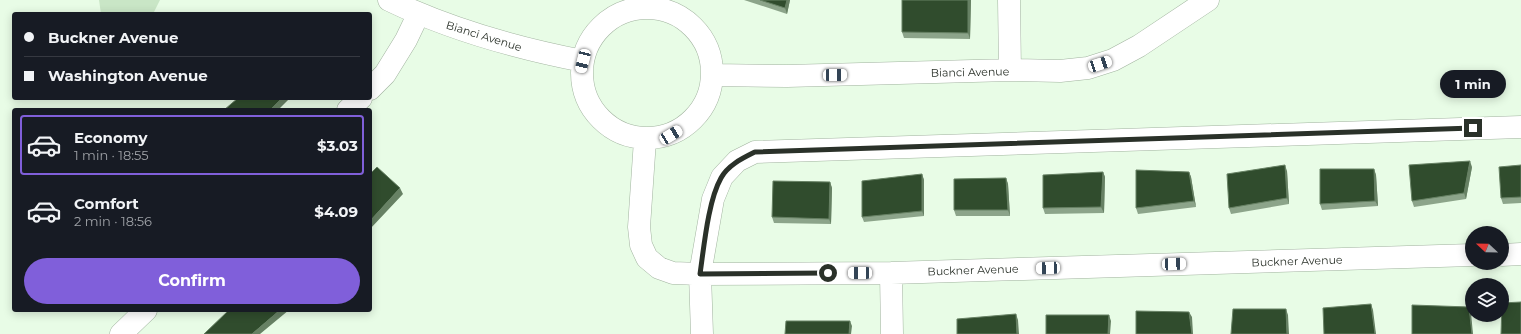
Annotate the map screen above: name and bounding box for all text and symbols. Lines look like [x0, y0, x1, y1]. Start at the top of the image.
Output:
street label: Bianci Avenue [444, 18, 524, 54]
text: Buckner Avenue [48, 28, 178, 47]
car [574, 48, 592, 74]
car [1087, 55, 1113, 73]
street label: Bianci Avenue [931, 64, 1010, 80]
text: Washington Avenue [48, 66, 208, 85]
car [823, 69, 847, 81]
callout: 1 min [1440, 70, 1506, 98]
text: 1 min [1455, 76, 1491, 92]
route end [1464, 119, 1482, 137]
car [658, 124, 684, 146]
icon: car [26, 127, 62, 163]
text: Economy [74, 128, 147, 147]
text: $3.03 [317, 136, 358, 155]
text: 1 min · 18:55 [74, 147, 149, 163]
icon: car [26, 193, 62, 229]
text: Comfort [74, 194, 139, 213]
text: $4.09 [314, 202, 358, 221]
text: 2 min · 18:56 [74, 213, 152, 229]
north arrow [1465, 226, 1509, 270]
map controls [1465, 226, 1509, 322]
street label: Buckner Avenue [1251, 252, 1343, 270]
button: Confirm [24, 258, 360, 304]
car [1162, 258, 1186, 270]
street label: Buckner Avenue [927, 261, 1019, 279]
car [1036, 262, 1060, 274]
route start [819, 264, 837, 282]
car [848, 267, 872, 279]
button: layers [1465, 278, 1509, 322]

